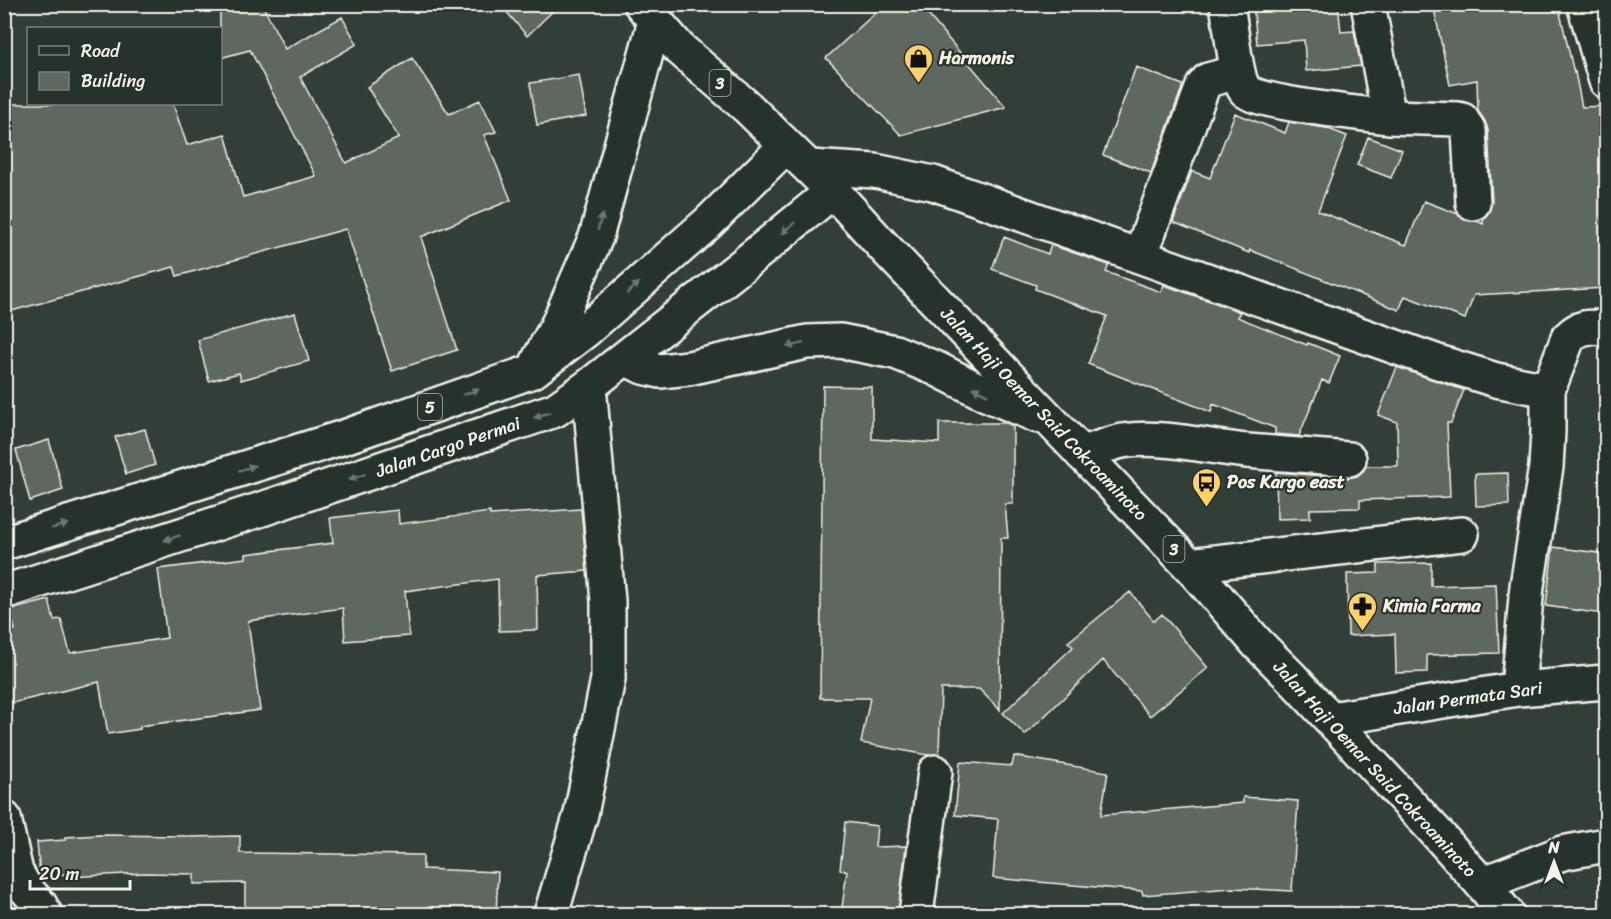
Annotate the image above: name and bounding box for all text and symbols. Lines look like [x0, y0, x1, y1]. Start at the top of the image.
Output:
legend [27, 27, 222, 105]
text: Road [81, 35, 121, 67]
shop icon: Harmonis [902, 42, 934, 84]
place label: Harmonis [938, 42, 1015, 74]
text: Building [81, 65, 145, 97]
road number: 3 [710, 70, 730, 96]
one-way arrow [595, 213, 605, 231]
one-way arrow [781, 221, 796, 234]
one-way arrow [625, 282, 640, 295]
street label: Jalan Haji Oemar Said Cokroaminoto [932, 299, 1156, 529]
one-way arrow [786, 340, 805, 350]
one-way arrow [972, 386, 989, 395]
one-way arrow [462, 387, 480, 397]
road number: 5 [418, 394, 442, 420]
street label: Jalan Cargo Permai [370, 407, 526, 487]
one-way arrow [533, 410, 551, 420]
one-way arrow [238, 463, 256, 472]
bus stop icon: Pos Kargo east [1190, 466, 1222, 508]
place label: Pos Kargo east [1227, 466, 1345, 498]
one-way arrow [348, 473, 366, 483]
one-way arrow [51, 521, 69, 530]
one-way arrow [163, 534, 181, 543]
road number: 3 [1164, 536, 1184, 562]
pharmacy icon: Kimia Farma [1346, 590, 1378, 632]
place label: Kimia Farma [1382, 590, 1481, 622]
street label: Jalan Haji Oemar Said Cokroaminoto [1264, 652, 1485, 885]
street label: Jalan Permata Sari [1391, 672, 1545, 724]
north arrow [1524, 832, 1584, 892]
text: N [1547, 833, 1560, 862]
scale bar [30, 853, 130, 891]
text: 20 m [39, 858, 79, 890]

